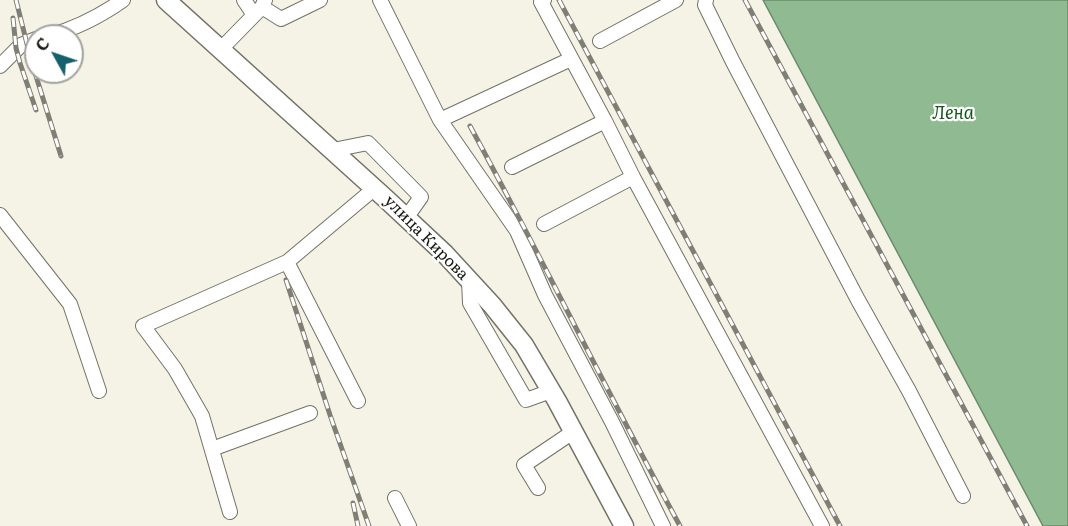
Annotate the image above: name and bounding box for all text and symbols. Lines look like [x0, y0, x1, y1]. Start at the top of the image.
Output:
north arrow [24, 24, 84, 84]
text: С [29, 32, 55, 56]
water label: Лена [932, 103, 974, 125]
street label: улица Кирова [380, 192, 472, 284]

